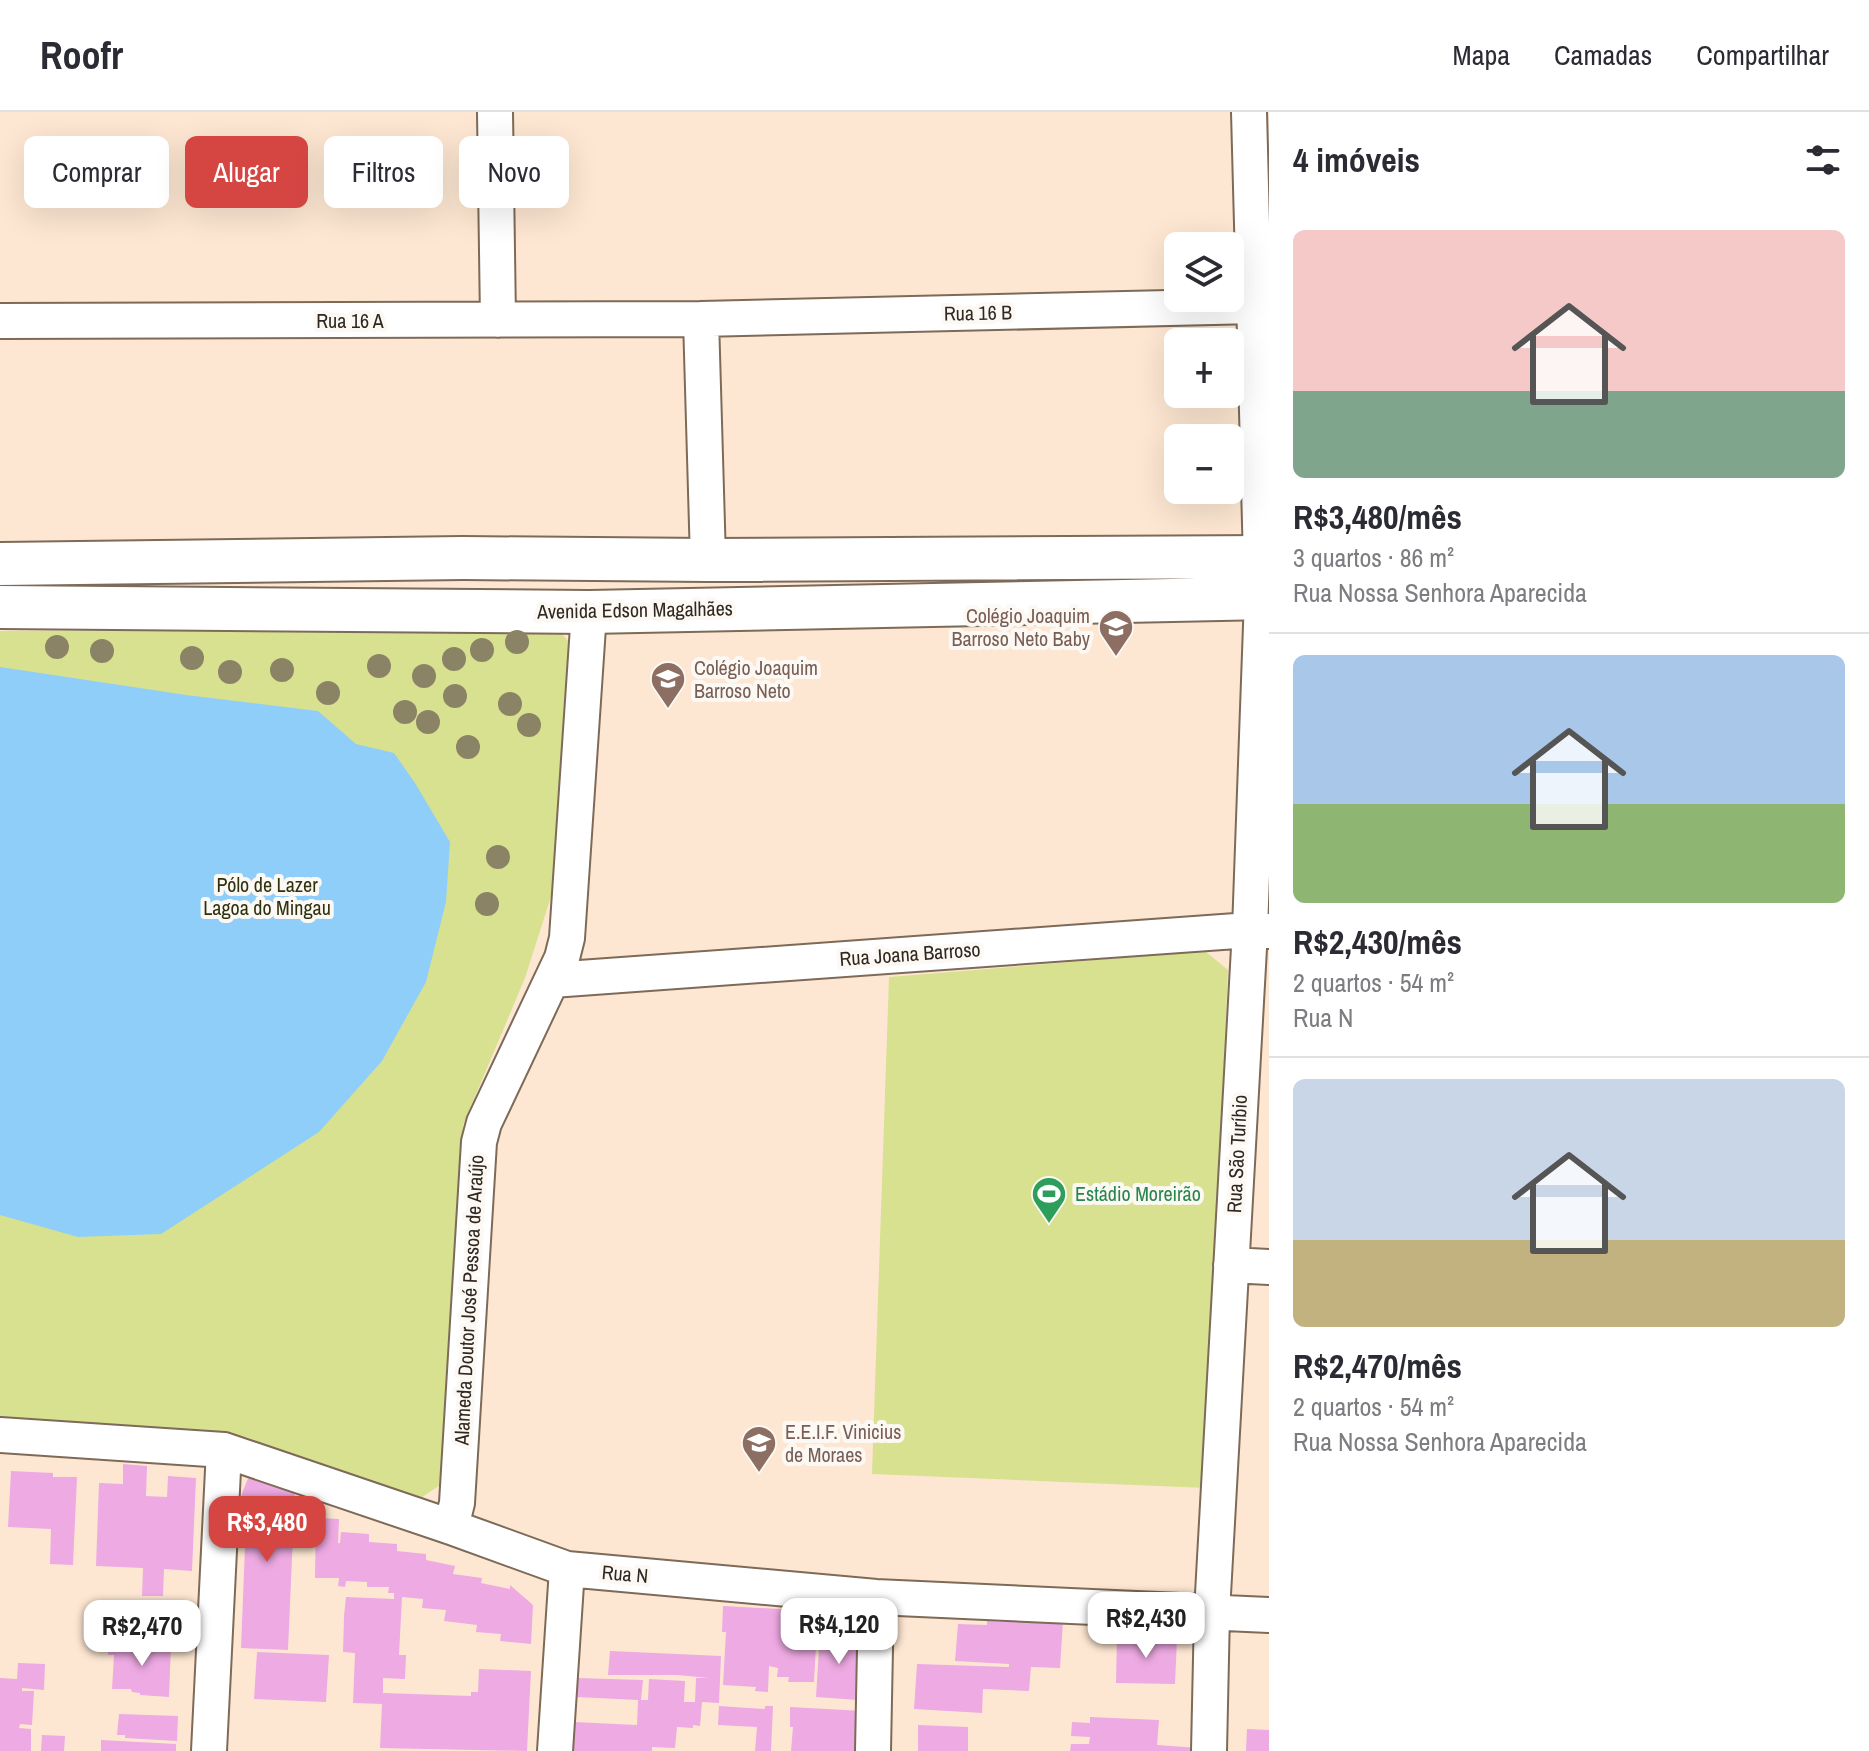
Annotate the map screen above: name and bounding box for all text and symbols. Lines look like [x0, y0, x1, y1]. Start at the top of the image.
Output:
text: Roofr [40, 30, 123, 81]
text: Mapa [1453, 36, 1510, 74]
text: Camadas [1554, 36, 1652, 74]
text: Compartilhar [1696, 36, 1829, 74]
chip: Comprar [24, 136, 169, 208]
chip: Alugar [185, 136, 308, 208]
chip: Filtros [324, 136, 443, 208]
chip: Novo [459, 136, 569, 208]
text: 4 imóveis [1293, 137, 1420, 183]
icon: filters [1801, 138, 1845, 182]
map controls [1164, 232, 1244, 504]
button: layers [1164, 232, 1244, 312]
icon: home [1497, 282, 1641, 426]
street label: Rua 16 B [944, 298, 1012, 327]
street label: Rua 16 A [316, 307, 384, 334]
button: + [1164, 328, 1244, 408]
button: − [1164, 424, 1244, 504]
text: R$3,480/mês [1293, 494, 1462, 540]
text: 3 quartos · 86 m² [1293, 540, 1454, 575]
text: Rua Nossa Senhora Aparecida [1293, 575, 1587, 610]
street label: Avenida Edson Magalhães [536, 594, 733, 625]
place label: Colégio Joaquim Barroso Neto Baby [951, 602, 1091, 652]
school or university icon: Colégio Joaquim Barroso Neto Baby [1097, 608, 1135, 658]
place label: Colégio Joaquim Barroso Neto [694, 654, 818, 704]
school or university icon: Colégio Joaquim Barroso Neto [649, 660, 687, 710]
icon: home [1497, 707, 1641, 851]
park label: Pólo de Lazer Lagoa do Mingau [203, 871, 331, 921]
text: R$2,430/mês [1293, 919, 1462, 965]
street label: Rua Joana Barroso [839, 935, 981, 972]
text: 2 quartos · 54 m² [1293, 965, 1454, 1000]
text: Rua N [1293, 1000, 1353, 1035]
street label: Rua São Turíbio [1220, 1094, 1253, 1214]
icon: home [1497, 1131, 1641, 1275]
street label: Alameda Doutor José Pessoa de Araújo [447, 1154, 490, 1447]
sports icon: Estádio Moreirão [1030, 1175, 1068, 1225]
place label: Estádio Moreirão [1075, 1180, 1201, 1207]
text: R$2,470/mês [1293, 1343, 1462, 1389]
text: 2 quartos · 54 m² [1293, 1389, 1454, 1424]
place label: E.E.I.F. Vinicius de Moraes [785, 1418, 901, 1468]
school or university icon: E.E.I.F. Vinicius de Moraes [740, 1424, 778, 1474]
text: Rua Nossa Senhora Aparecida [1293, 1424, 1587, 1459]
pin: R$3,480 [193, 1496, 341, 1564]
text: R$3,480 [227, 1504, 307, 1539]
street label: Rua N [601, 1558, 649, 1589]
pin: R$2,430 [1072, 1592, 1220, 1660]
pin: R$4,120 [765, 1598, 913, 1666]
pin: R$2,470 [68, 1600, 216, 1668]
text: R$2,430 [1106, 1600, 1186, 1635]
text: R$4,120 [799, 1606, 879, 1641]
text: R$2,470 [102, 1608, 182, 1643]

